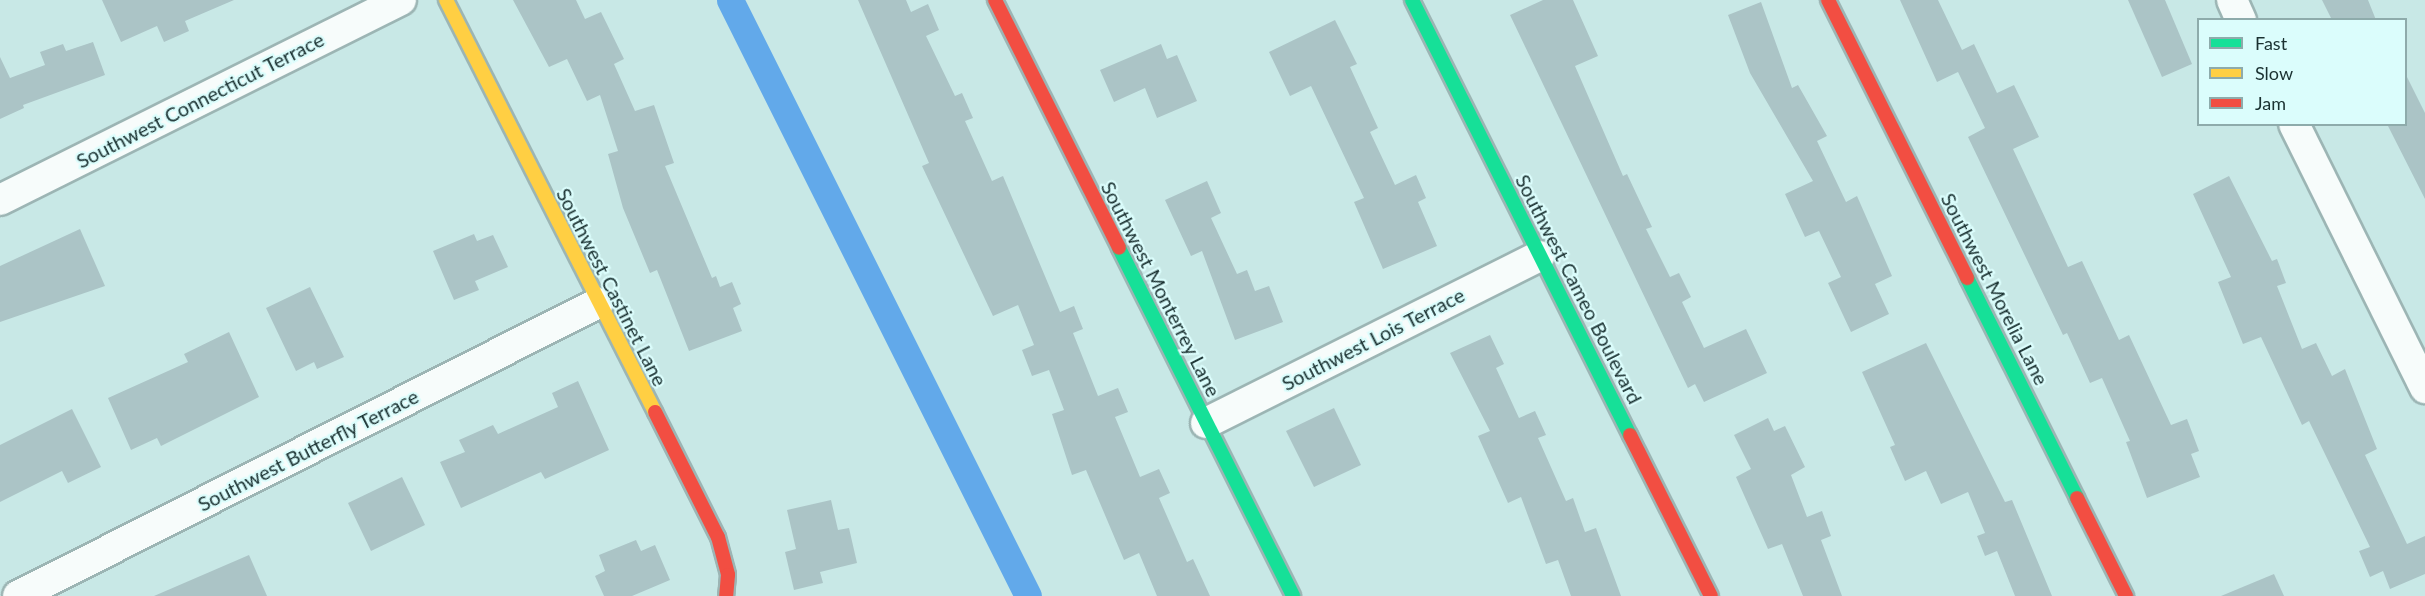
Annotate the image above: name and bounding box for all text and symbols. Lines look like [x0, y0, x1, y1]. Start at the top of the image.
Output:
legend [2197, 18, 2407, 126]
street label: Southwest Connecticut Terrace [72, 27, 328, 173]
text: Fast [2255, 32, 2287, 54]
text: Slow [2255, 62, 2293, 84]
text: Jam [2255, 92, 2286, 114]
street label: Southwest Cameo Boulevard [1511, 170, 1647, 408]
street label: Southwest Monterrey Lane [1096, 177, 1226, 401]
street label: Southwest Castinet Lane [552, 184, 672, 390]
street label: Southwest Morelia Lane [1936, 189, 2054, 389]
street label: Southwest Lois Terrace [1277, 282, 1469, 396]
street label: Southwest Butterfly Terrace [193, 384, 423, 516]

